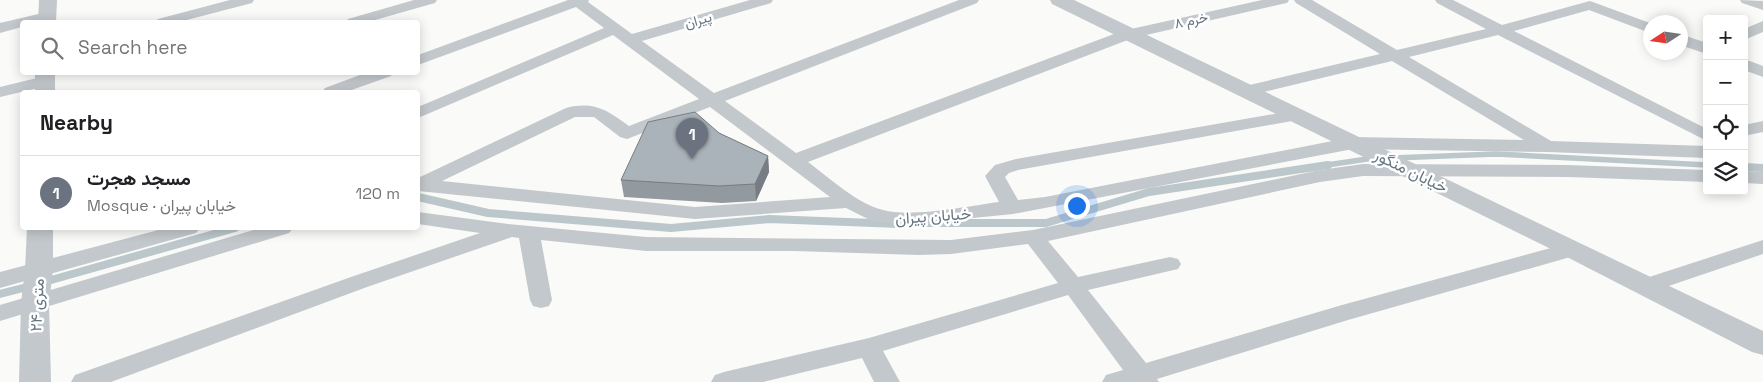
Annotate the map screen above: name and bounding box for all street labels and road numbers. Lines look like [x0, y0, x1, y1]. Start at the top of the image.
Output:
street label: پیران [682, 8, 714, 33]
street label: خرم ۸ [1173, 8, 1209, 32]
street label: خیابان منگور [1370, 144, 1451, 198]
street label: خیابان پیران [894, 203, 972, 230]
street label: ۲۴ متری [25, 278, 49, 332]

